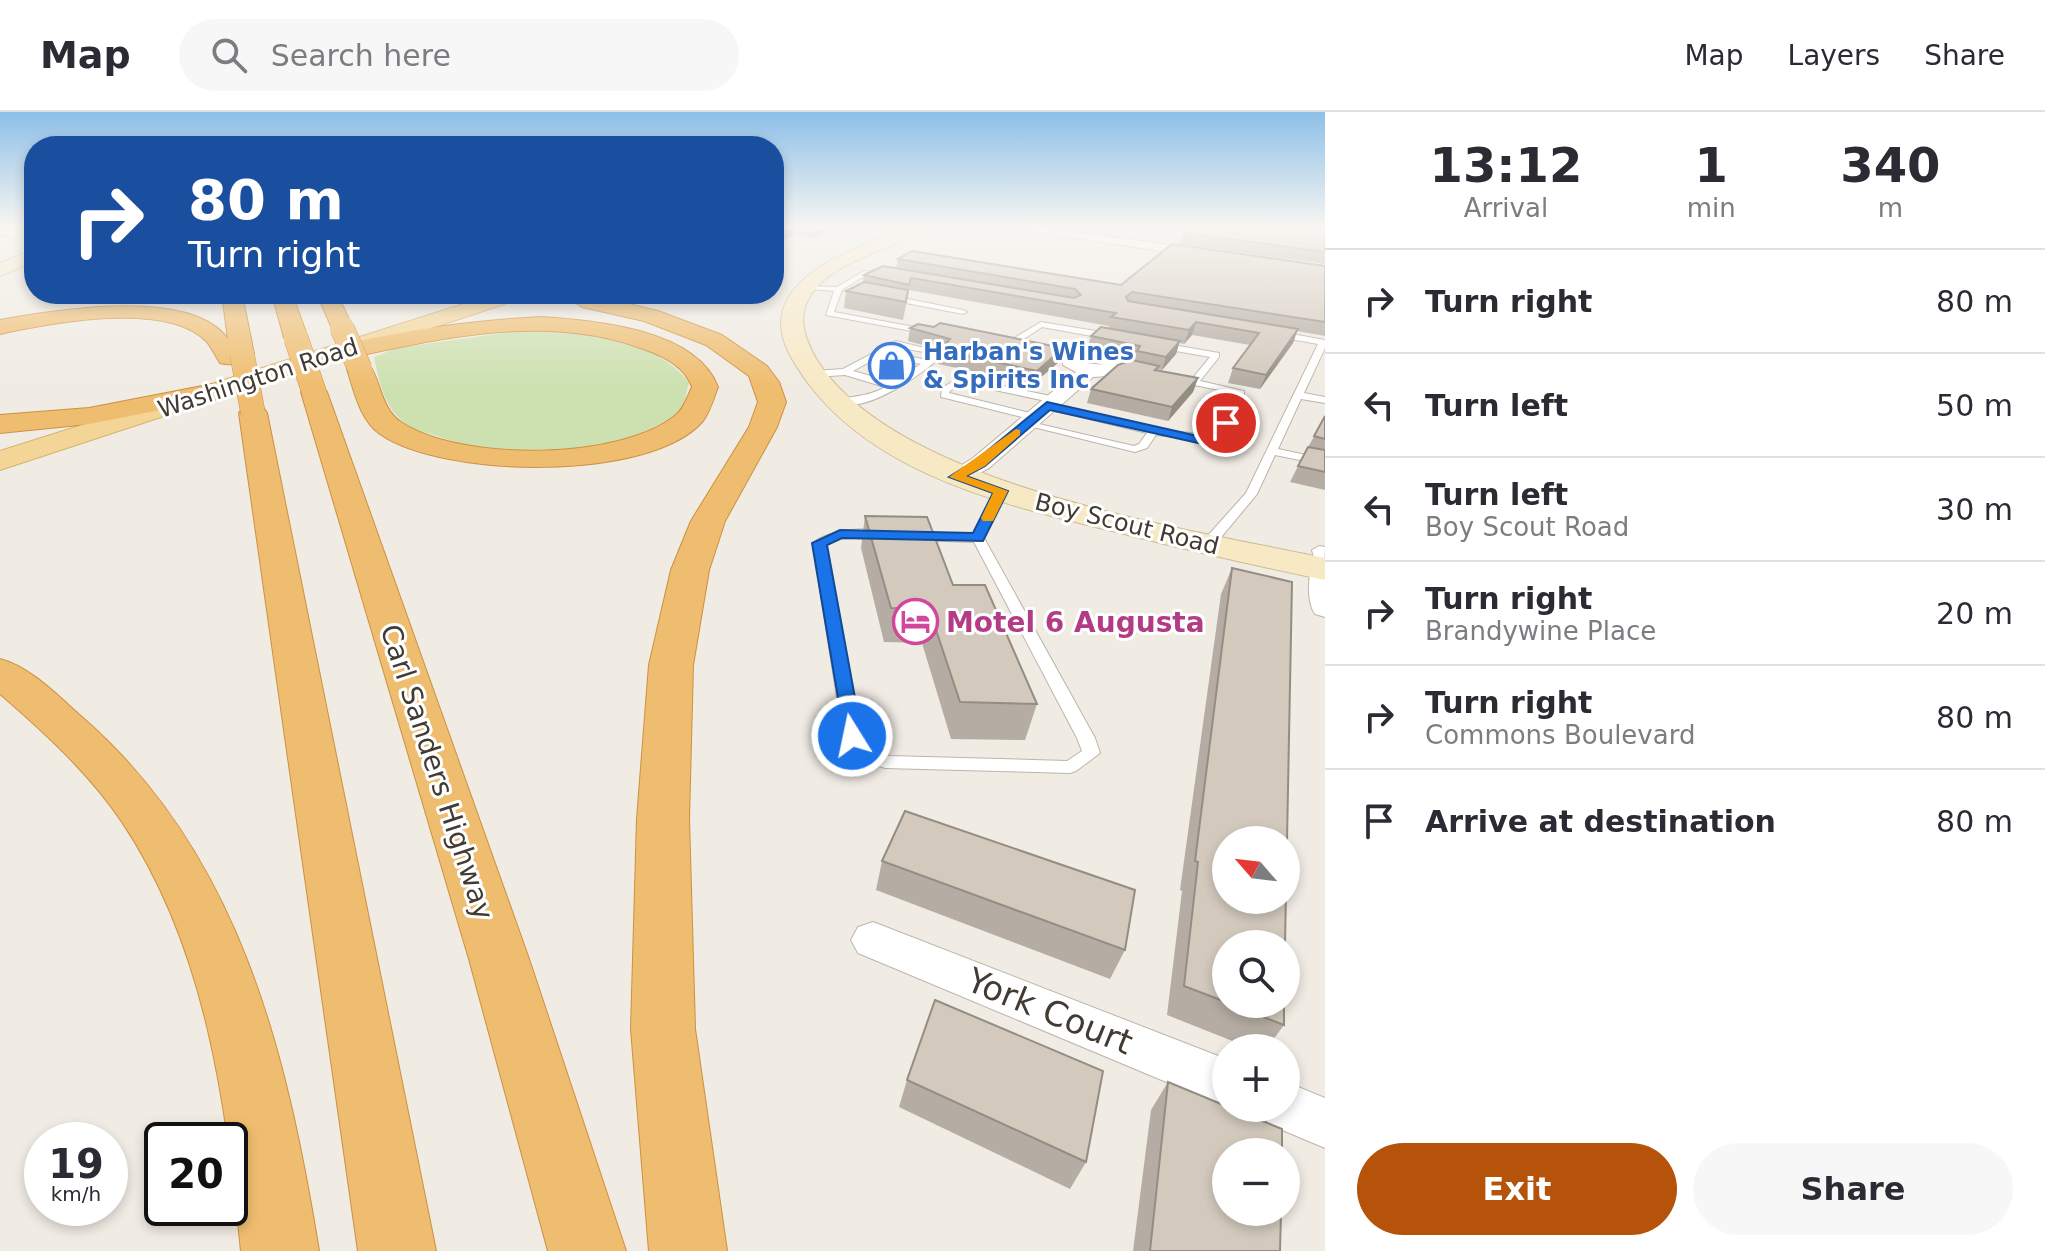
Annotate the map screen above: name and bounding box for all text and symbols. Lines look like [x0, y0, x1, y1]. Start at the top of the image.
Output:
search box [179, 19, 739, 91]
text: Map [40, 33, 131, 77]
icon: search [207, 33, 251, 77]
text: Search here [271, 38, 451, 73]
text: Map [1684, 39, 1744, 72]
text: Layers [1788, 39, 1880, 72]
text: Share [1924, 39, 2005, 72]
text: 13:12 [1429, 137, 1582, 193]
text: 1 [1695, 137, 1728, 193]
text: 340 [1840, 137, 1940, 193]
text: 80 m [188, 167, 344, 232]
icon: right [56, 168, 160, 272]
text: Arrival [1464, 193, 1548, 223]
text: min [1687, 193, 1736, 223]
text: m [1878, 193, 1903, 223]
text: Turn right [188, 234, 360, 275]
icon: right [1357, 279, 1401, 323]
text: Turn right [1425, 284, 1592, 319]
text: 80 m [1936, 284, 2013, 319]
street label: Washington Road [154, 332, 362, 424]
place label: Harban's Wines & Spirits Inc [923, 338, 1134, 394]
shop icon: Harban's Wines & Spirits Inc [868, 342, 916, 390]
icon: left [1357, 383, 1401, 427]
text: Turn left [1425, 388, 1568, 423]
text: 50 m [1936, 388, 2013, 423]
pin [1192, 389, 1260, 457]
icon: arrive [1204, 401, 1248, 445]
text: Turn left [1425, 477, 1568, 512]
icon: left [1357, 487, 1401, 531]
street label: Boy Scout Road [1032, 488, 1222, 560]
text: 30 m [1936, 492, 2013, 527]
text: Boy Scout Road [1425, 512, 1629, 542]
text: Turn right [1425, 581, 1592, 616]
icon: right [1357, 591, 1401, 635]
text: 20 m [1936, 596, 2013, 631]
hotel icon: Motel 6 Augusta [891, 598, 939, 646]
place label: Motel 6 Augusta [946, 606, 1205, 639]
text: Brandywine Place [1425, 616, 1656, 646]
street label: Carl Sanders Highway [374, 620, 500, 924]
text: Turn right [1425, 685, 1592, 720]
position arrow [810, 694, 894, 778]
icon: right [1357, 695, 1401, 739]
text: 80 m [1936, 700, 2013, 735]
text: Commons Boulevard [1425, 720, 1695, 750]
icon: arrive [1357, 799, 1401, 843]
text: Arrive at destination [1425, 804, 1776, 839]
text: 80 m [1936, 804, 2013, 839]
north arrow [1212, 826, 1300, 914]
map controls [1212, 826, 1300, 1226]
button: search [1212, 930, 1300, 1018]
street label: York Court [960, 959, 1139, 1062]
button: + [1212, 1034, 1300, 1122]
speed limit sign: 20 [144, 1122, 248, 1226]
button: − [1212, 1138, 1300, 1226]
text: 19 [48, 1141, 104, 1187]
button: Exit [1357, 1143, 1677, 1235]
button: Share [1693, 1143, 2013, 1235]
text: km/h [51, 1182, 101, 1206]

